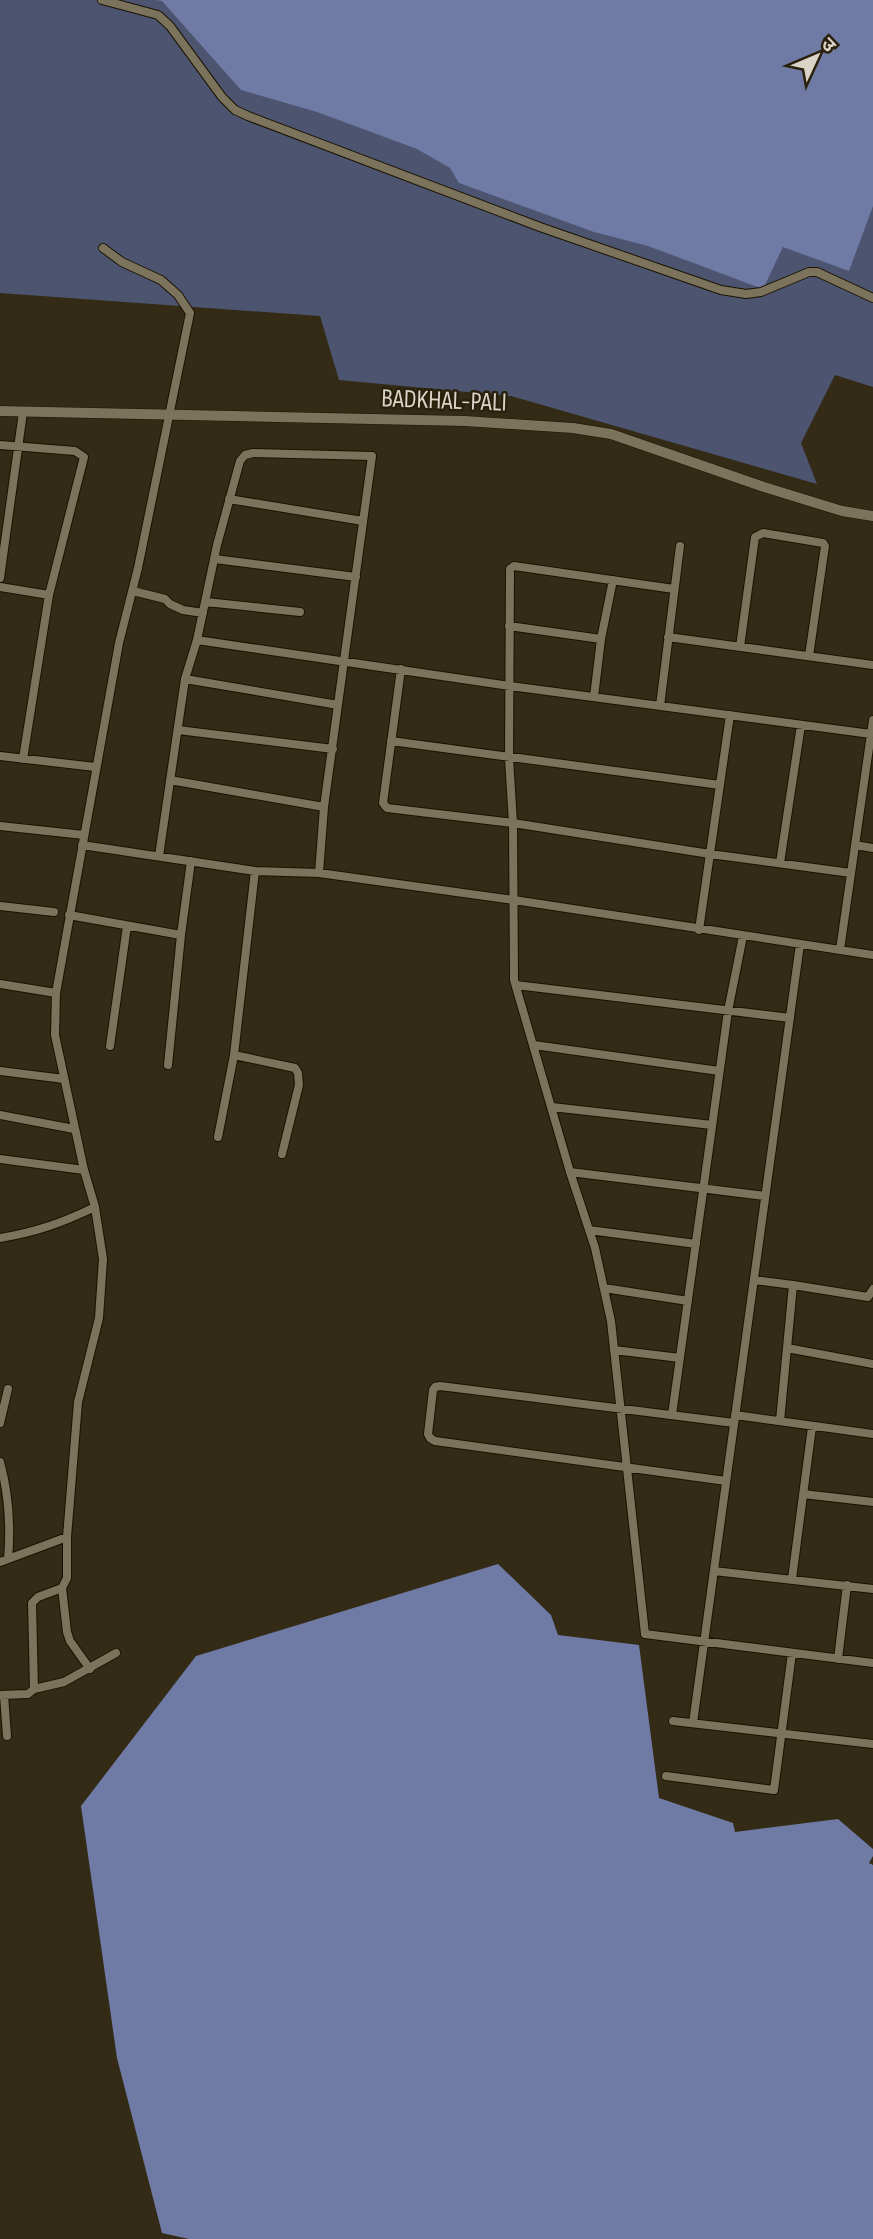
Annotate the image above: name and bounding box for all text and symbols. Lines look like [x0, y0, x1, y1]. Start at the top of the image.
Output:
north arrow [782, 21, 852, 91]
text: उ [816, 33, 841, 58]
street label: BADKHAL-PALI [381, 383, 507, 419]

